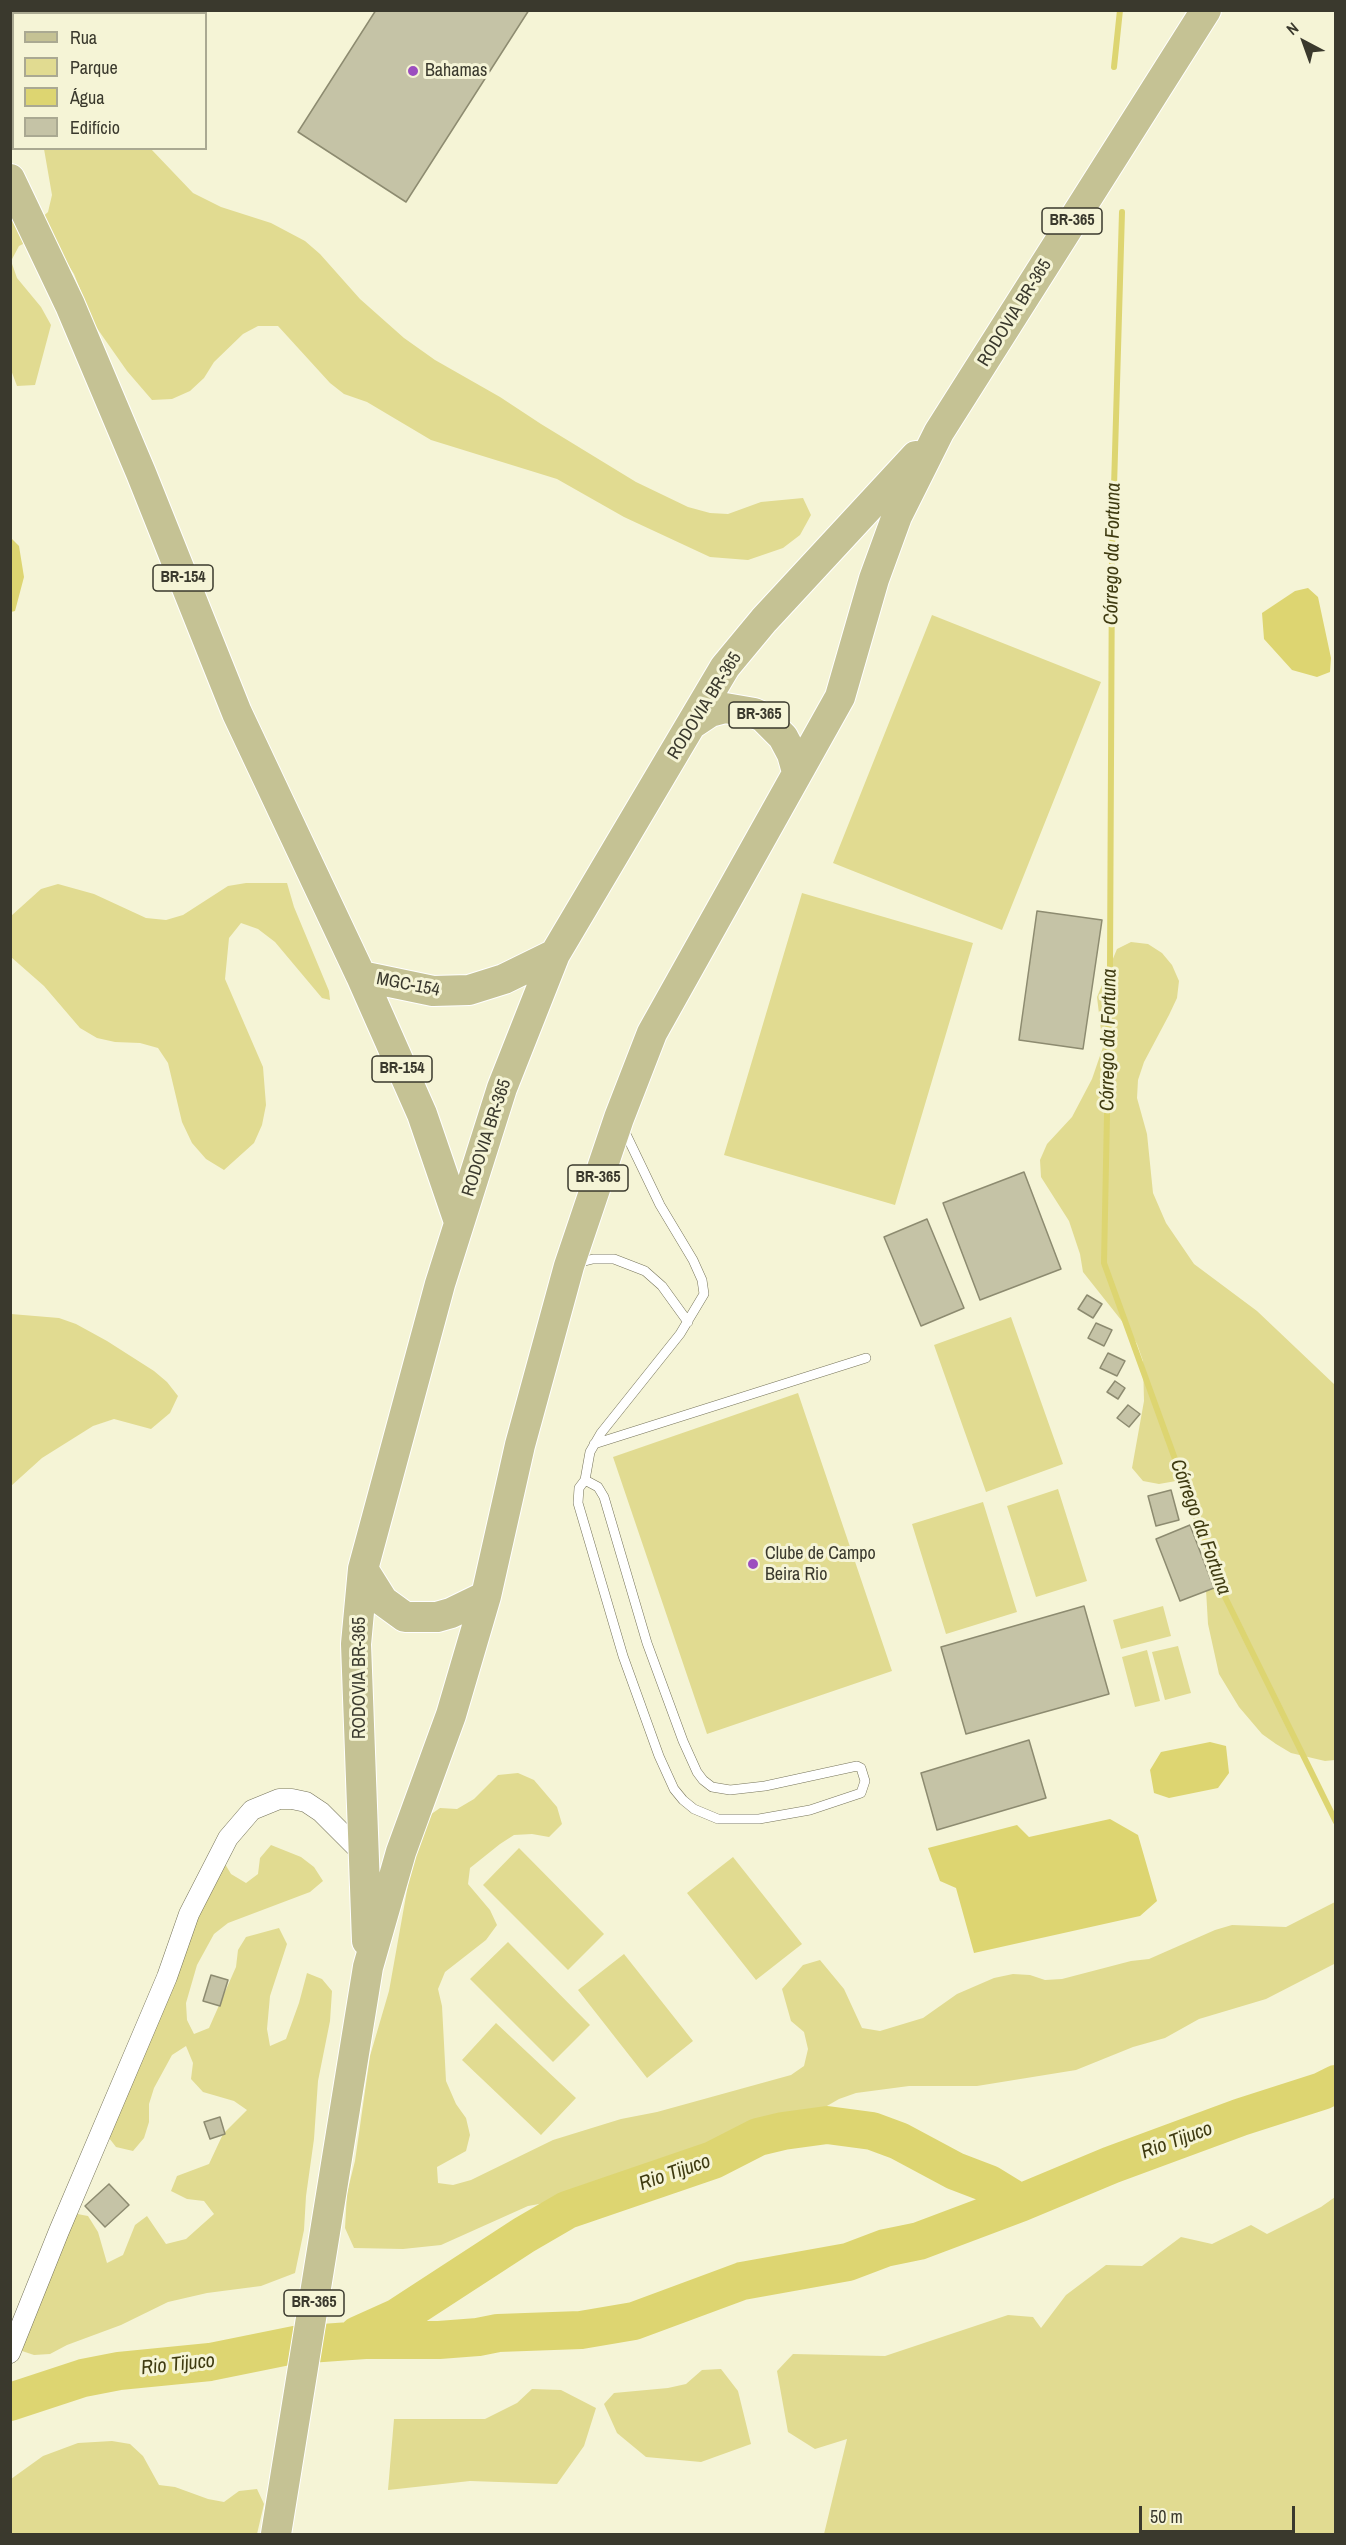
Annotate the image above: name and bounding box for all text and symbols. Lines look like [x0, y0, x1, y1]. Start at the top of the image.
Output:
legend [12, 12, 207, 150]
north arrow [1274, 12, 1334, 72]
text: N [1281, 17, 1303, 40]
text: Rua [70, 25, 97, 50]
text: Parque [70, 55, 118, 80]
place label: Bahamas [425, 60, 487, 82]
marker: Bahamas [406, 64, 420, 78]
text: Água [70, 85, 104, 110]
text: Edifício [70, 115, 120, 140]
road number: BR-365 [1042, 208, 1102, 234]
street label: RODOVIA BR-365 [973, 255, 1057, 371]
water label: Córrego da Fortuna [1100, 483, 1126, 625]
road number: BR-154 [153, 565, 213, 591]
street label: RODOVIA BR-365 [663, 648, 747, 764]
road number: BR-365 [729, 702, 789, 728]
street label: MGC-154 [375, 968, 441, 1002]
water label: Córrego da Fortuna [1096, 969, 1122, 1111]
road number: BR-154 [372, 1056, 432, 1082]
street label: RODOVIA BR-365 [458, 1077, 516, 1199]
road number: BR-365 [568, 1165, 628, 1191]
water label: Córrego da Fortuna [1164, 1456, 1236, 1598]
place label: Clube de Campo Beira Rio [765, 1543, 876, 1586]
marker: Clube de Campo Beira Rio [746, 1557, 760, 1571]
street label: RODOVIA BR-365 [349, 1617, 371, 1739]
water label: Rio Tijuco [1138, 2117, 1216, 2165]
water label: Rio Tijuco [636, 2150, 714, 2196]
road number: BR-365 [284, 2290, 344, 2316]
water label: Rio Tijuco [140, 2349, 216, 2381]
scale bar [1142, 2494, 1298, 2532]
text: 50 m [1150, 2504, 1183, 2529]

